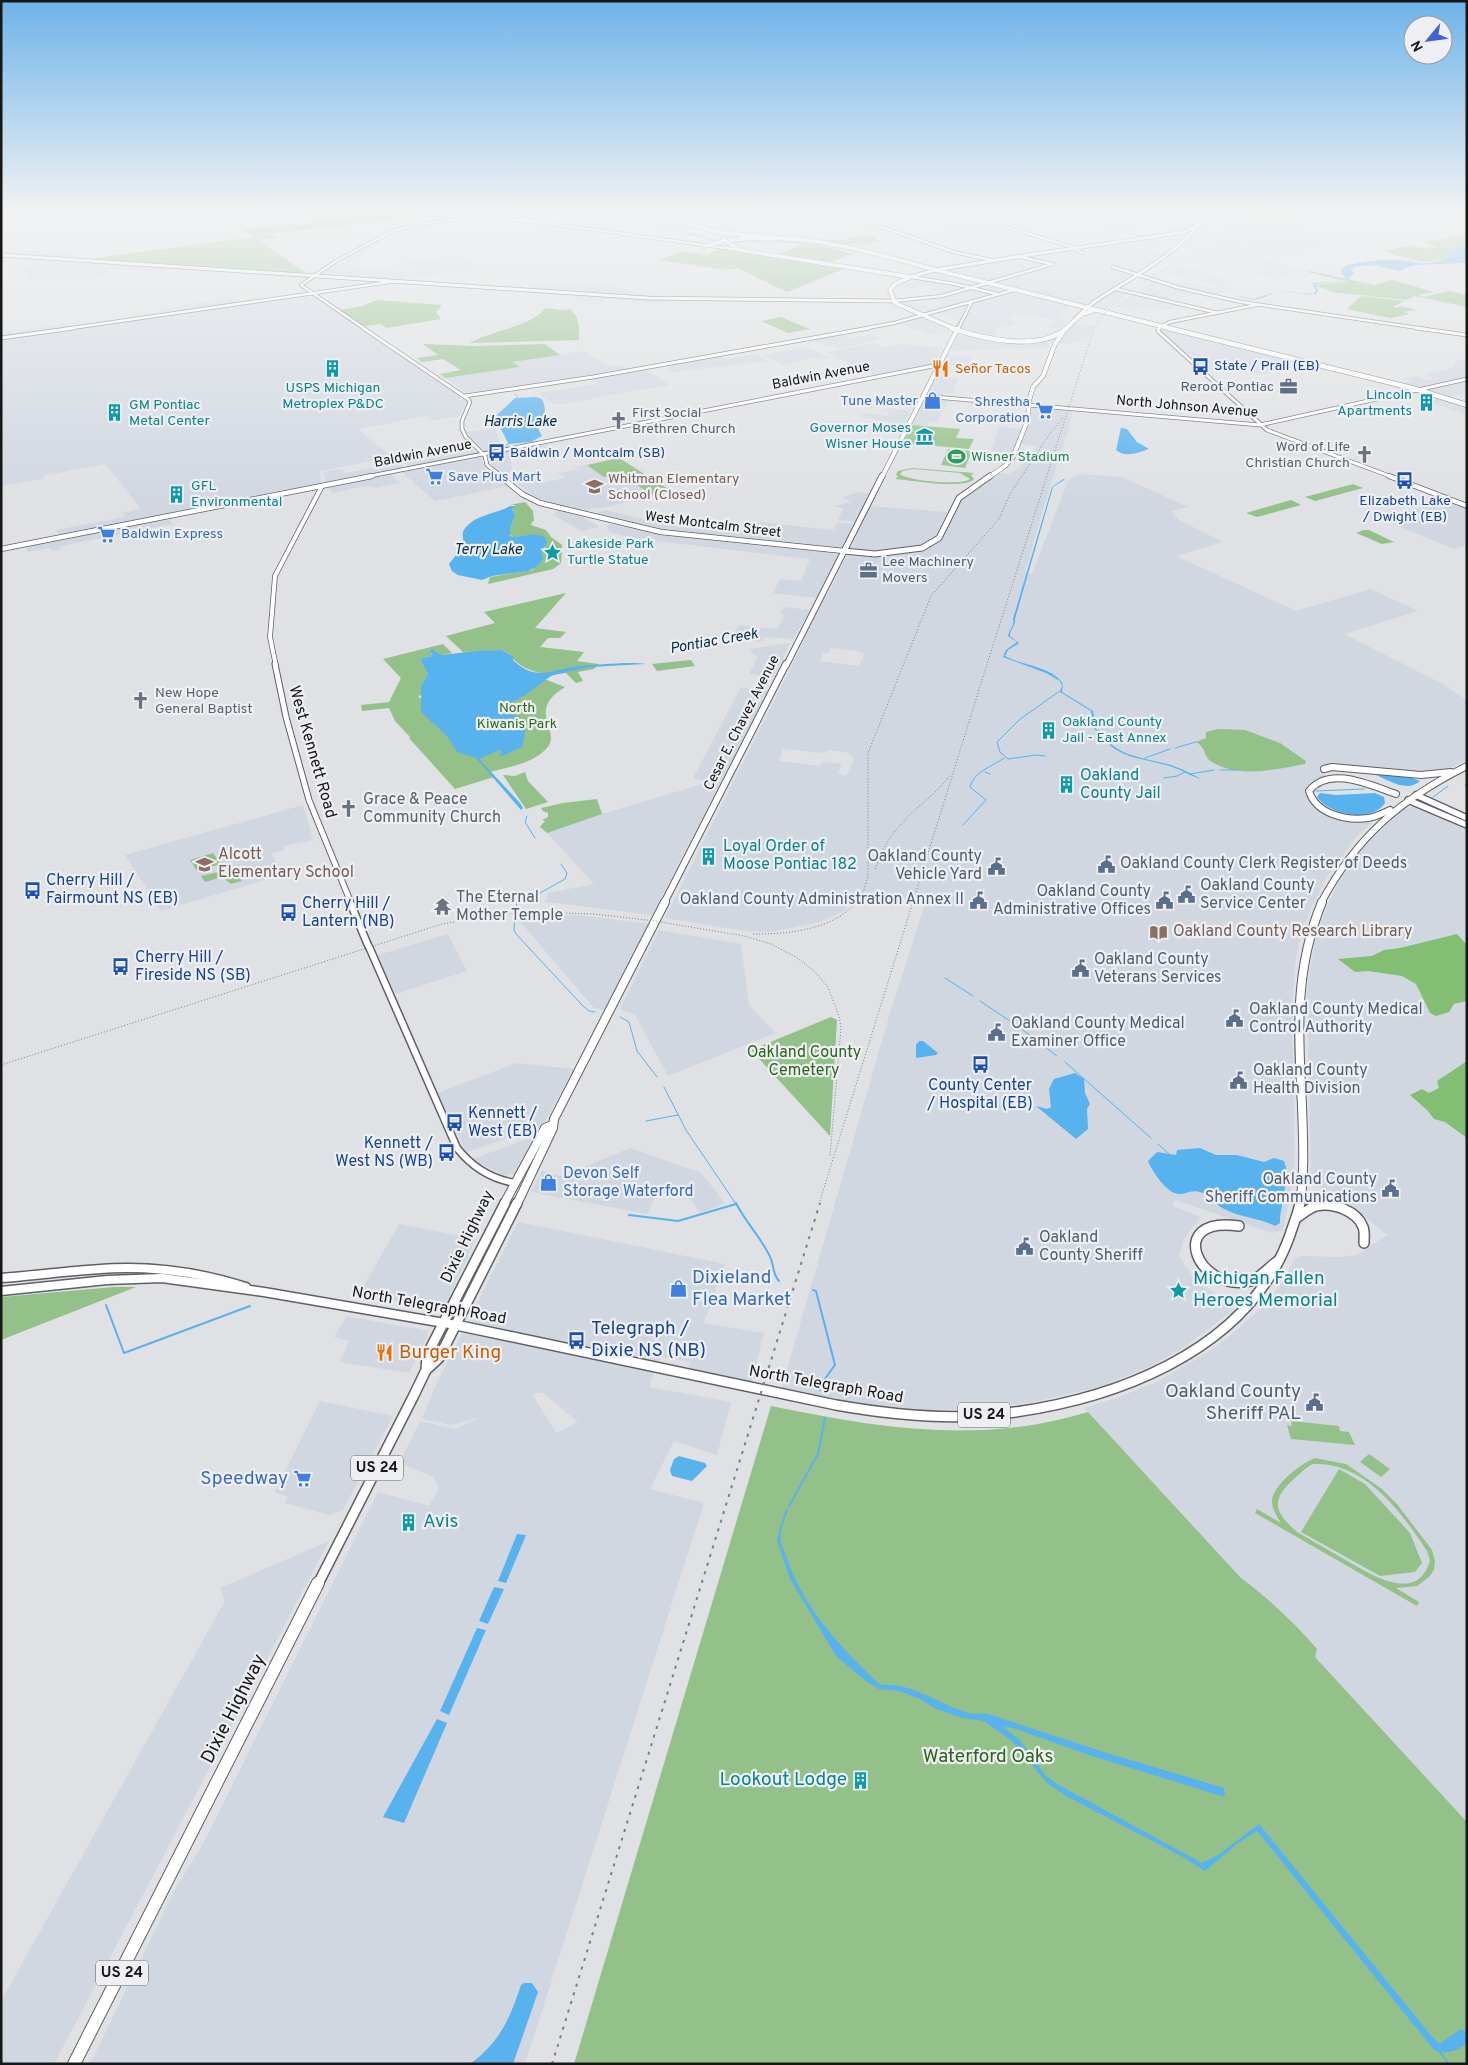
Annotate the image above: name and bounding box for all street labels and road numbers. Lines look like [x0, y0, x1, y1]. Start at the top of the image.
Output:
street label: Baldwin Avenue [771, 358, 871, 394]
street label: North Johnson Avenue [1115, 392, 1259, 422]
street label: Baldwin Avenue [373, 436, 473, 472]
street label: West Montcalm Street [644, 508, 782, 542]
street label: Cesar E. Chavez Avenue [700, 653, 784, 793]
street label: West Kennett Road [283, 683, 341, 821]
street label: Dixie Highway [437, 1187, 499, 1287]
street label: North Telegraph Road [350, 1283, 508, 1329]
street label: North Telegraph Road [747, 1362, 905, 1408]
road number: US 24 [958, 1402, 1010, 1428]
road number: US 24 [351, 1456, 403, 1480]
street label: Dixie Highway [196, 1650, 272, 1768]
road number: US 24 [96, 1960, 148, 1986]

